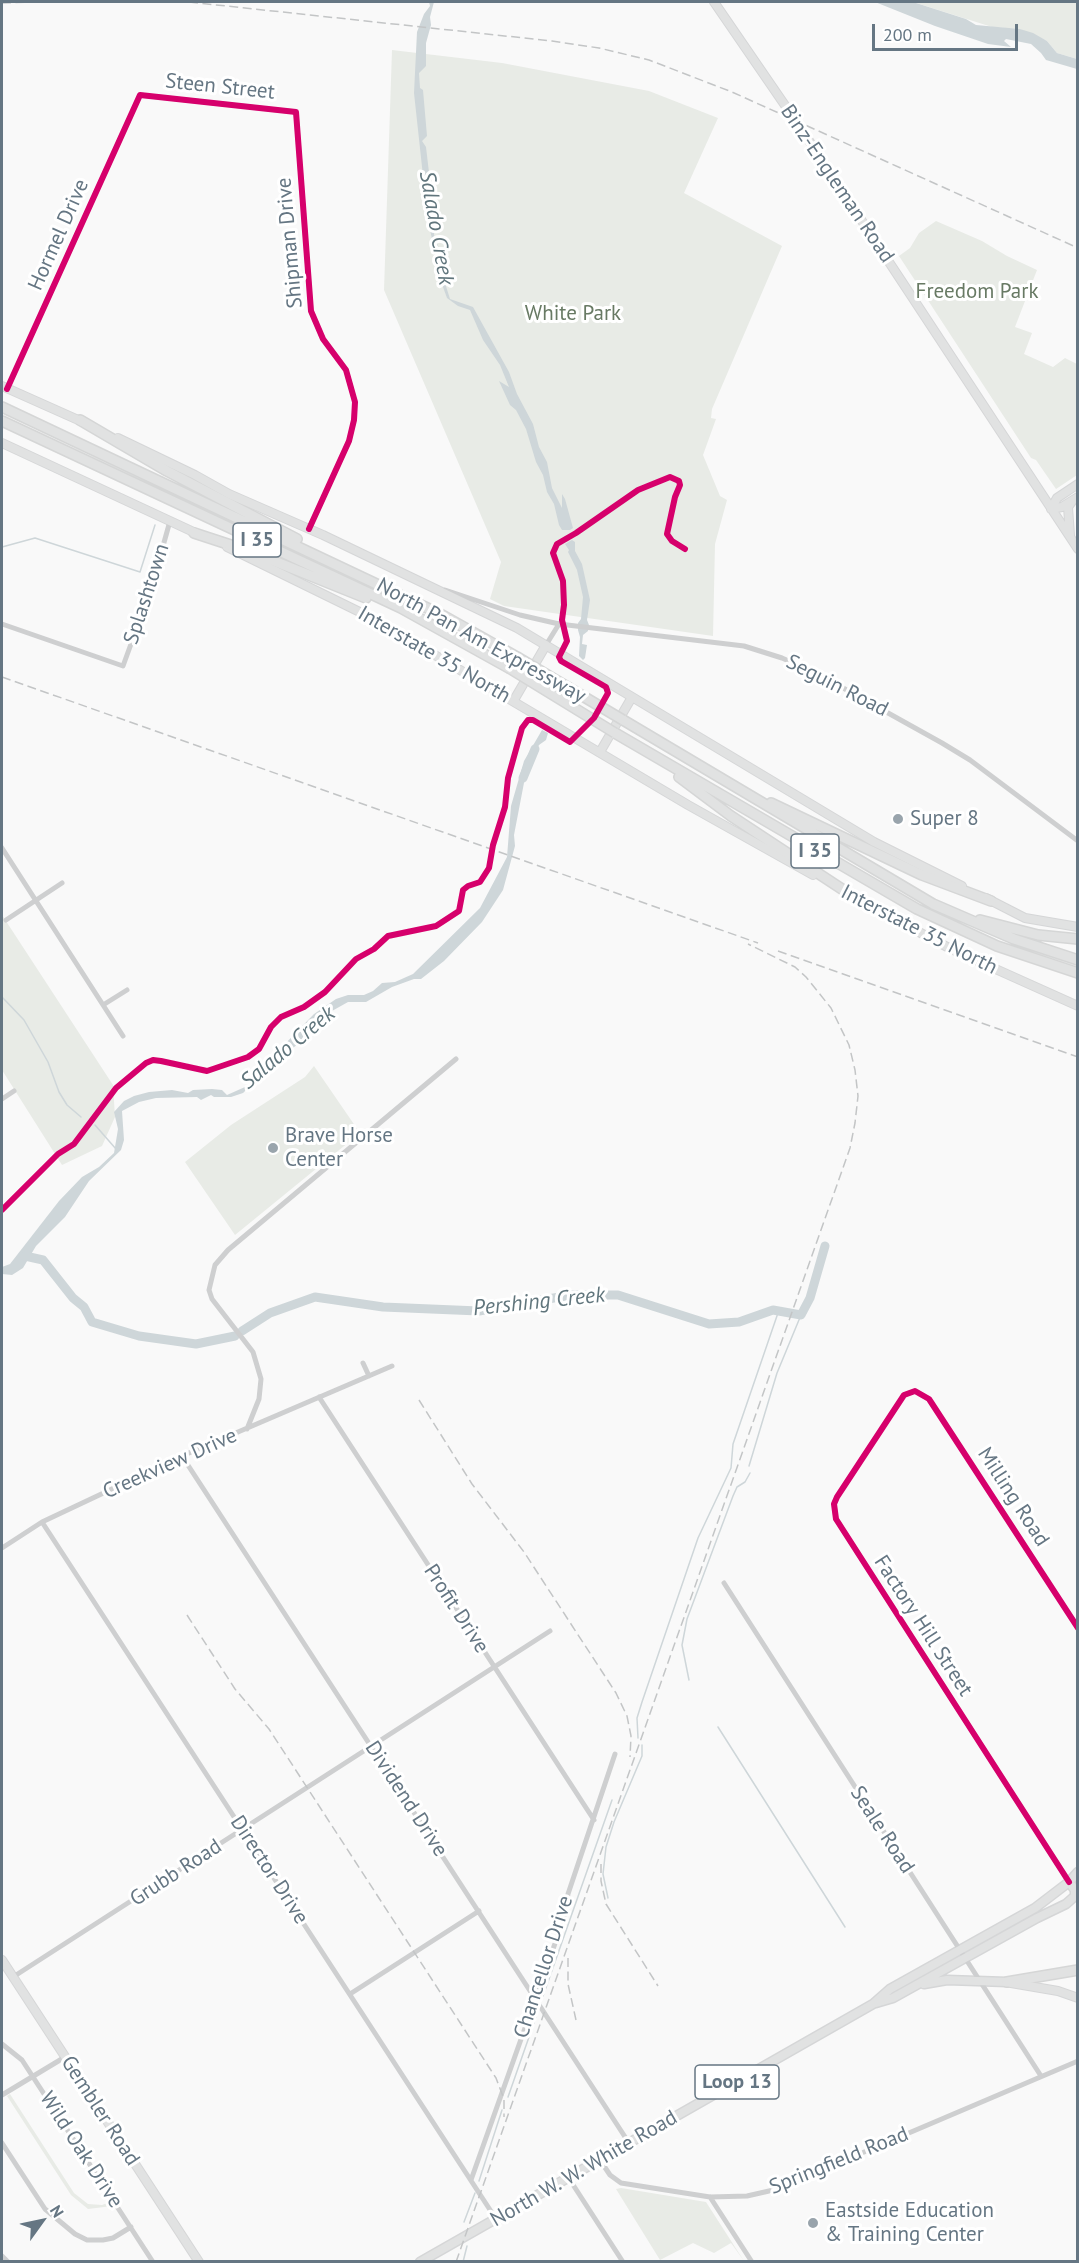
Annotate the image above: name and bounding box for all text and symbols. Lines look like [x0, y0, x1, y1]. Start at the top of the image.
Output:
scale bar [875, 12, 1020, 50]
text: 200 m [883, 23, 932, 46]
street label: Steen Street [164, 69, 276, 105]
street label: Binz-Engleman Road [775, 100, 899, 268]
water label: Salado Creek [413, 169, 459, 287]
street label: Hormel Drive [23, 176, 95, 294]
street label: Shipman Drive [272, 177, 308, 309]
park label: Freedom Park [916, 279, 1038, 305]
park label: White Park [525, 301, 621, 327]
road number: I 35 [233, 523, 281, 557]
street label: Splashtown [119, 541, 175, 647]
street label: North Pan Am Expressway [372, 573, 590, 709]
street label: Interstate 35 North [353, 601, 515, 709]
street label: Seguin Road [782, 649, 892, 723]
place label: Super 8 [910, 806, 979, 832]
marker: Super 8 [891, 812, 905, 826]
road number: I 35 [791, 834, 839, 868]
street label: Interstate 35 North [837, 880, 1001, 980]
water label: Salado Creek [235, 1001, 341, 1095]
place label: Brave Horse Center [285, 1123, 393, 1173]
marker: Brave Horse Center [266, 1141, 280, 1155]
water label: Pershing Creek [472, 1282, 606, 1322]
street label: Creekview Drive [99, 1423, 241, 1505]
street label: Milling Road [972, 1443, 1054, 1551]
street label: Factory Hill Street [868, 1551, 978, 1701]
street label: Profit Drive [418, 1560, 494, 1658]
street label: Dividend Drive [359, 1737, 453, 1861]
street label: Seale Road [844, 1782, 920, 1878]
street label: Director Drive [225, 1811, 313, 1929]
street label: Grubb Road [126, 1834, 226, 1912]
street label: Chancellor Drive [509, 1893, 579, 2041]
street label: Gembler Road [55, 2051, 145, 2171]
road number: Loop 13 [695, 2065, 779, 2099]
street label: Wild Oak Drive [34, 2087, 128, 2213]
street label: North W. W. White Road [486, 2105, 682, 2233]
street label: Springfield Road [766, 2122, 912, 2200]
north arrow [12, 2191, 72, 2251]
place label: Eastside Education & Training Center [825, 2198, 994, 2248]
text: N [46, 2201, 68, 2221]
marker: Eastside Education & Training Center [806, 2216, 820, 2230]

